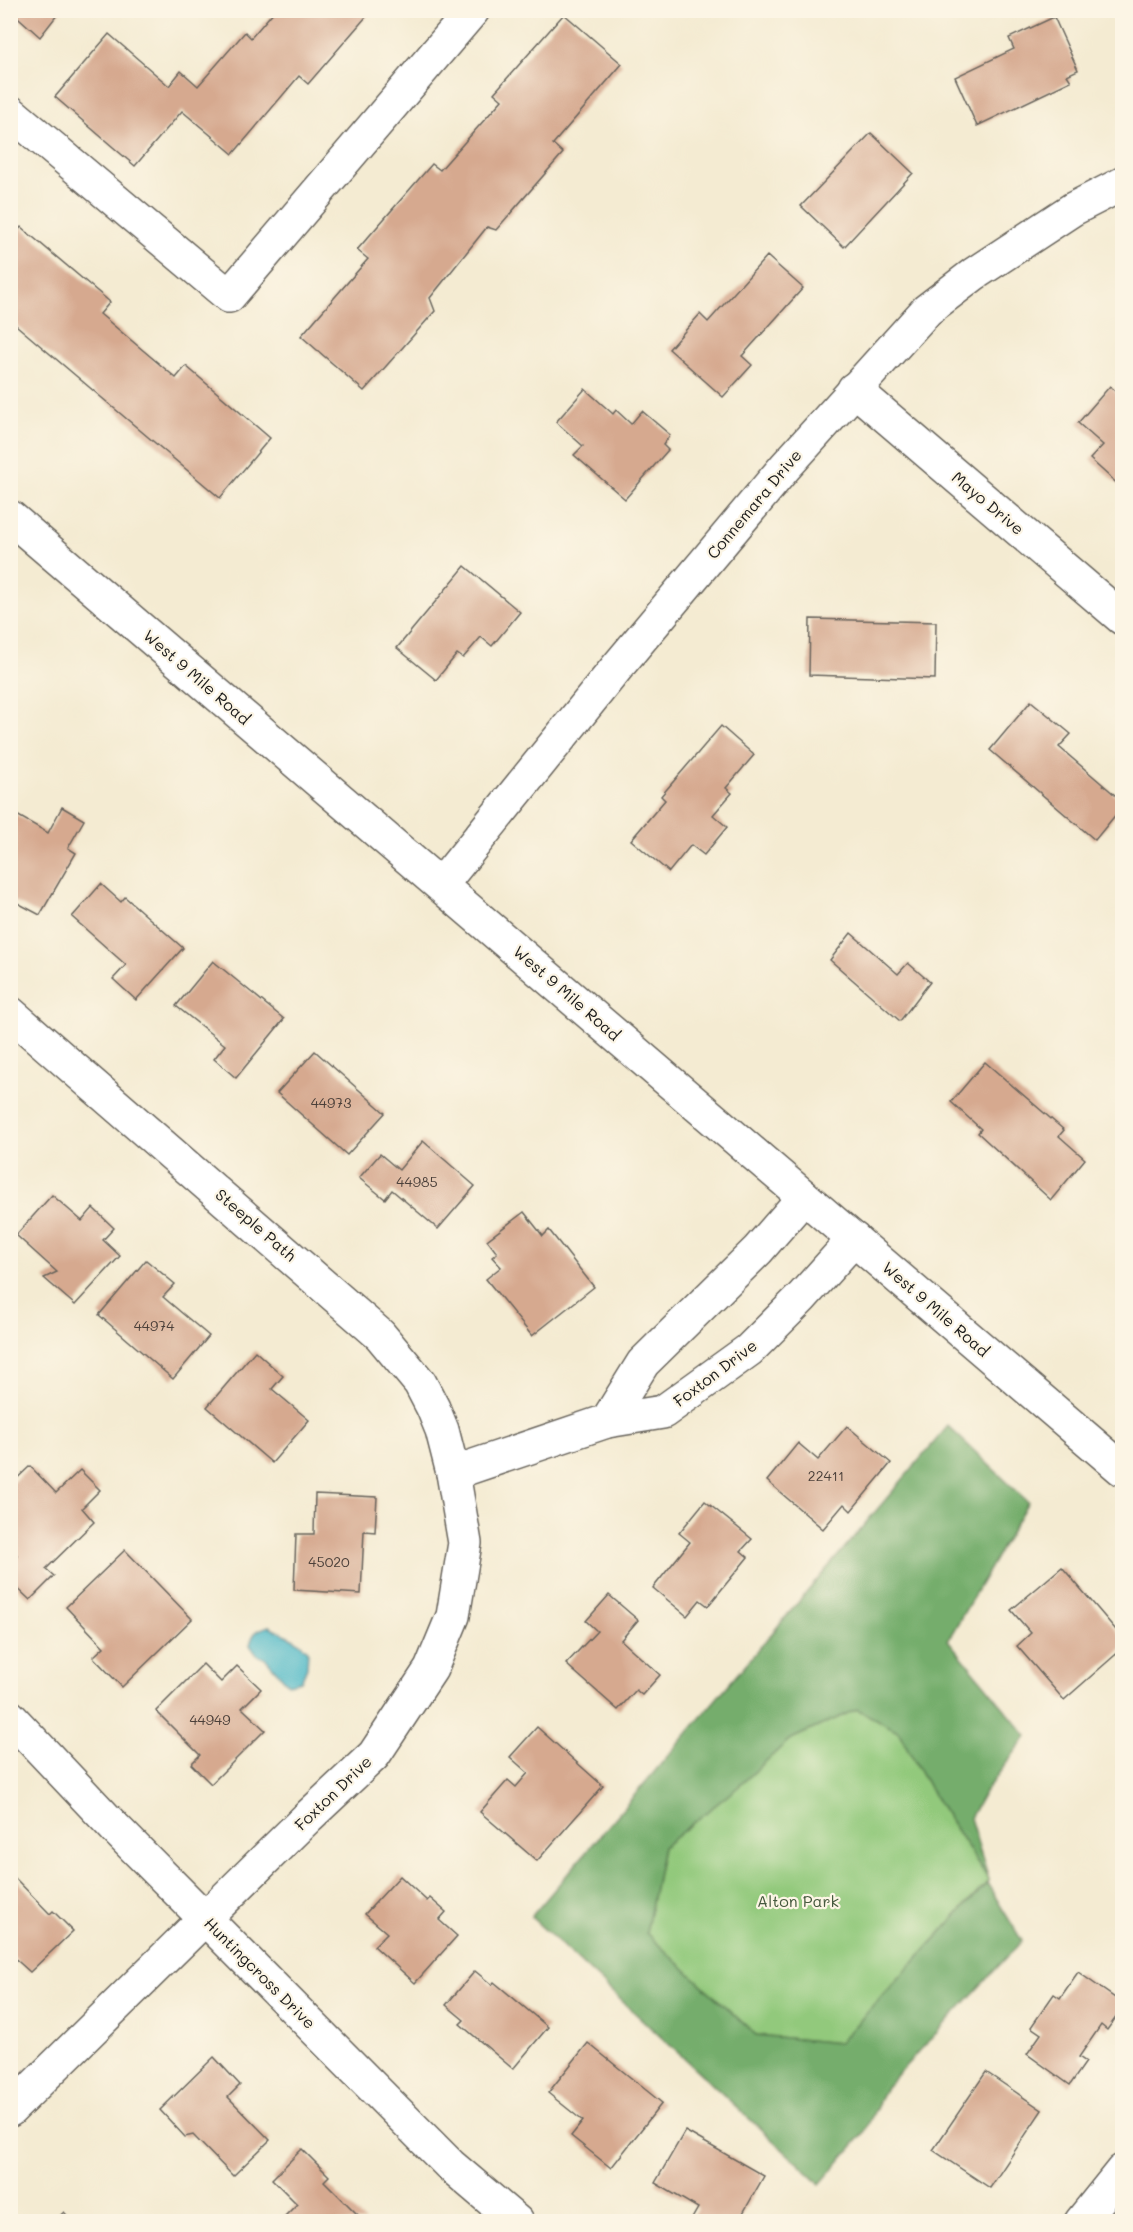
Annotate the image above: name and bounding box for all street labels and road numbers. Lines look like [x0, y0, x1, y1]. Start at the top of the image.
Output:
street label: Connemara Drive [702, 445, 806, 563]
street label: Mayo Drive [948, 466, 1029, 539]
street label: West 9 Mile Road [139, 624, 255, 729]
street label: West 9 Mile Road [509, 940, 625, 1045]
street label: Steeple Path [211, 1184, 301, 1266]
street label: West 9 Mile Road [878, 1256, 994, 1361]
street label: Foxton Drive [669, 1334, 761, 1411]
street label: Foxton Drive [290, 1751, 376, 1835]
street label: Huntingcross Drive [200, 1913, 320, 2033]

